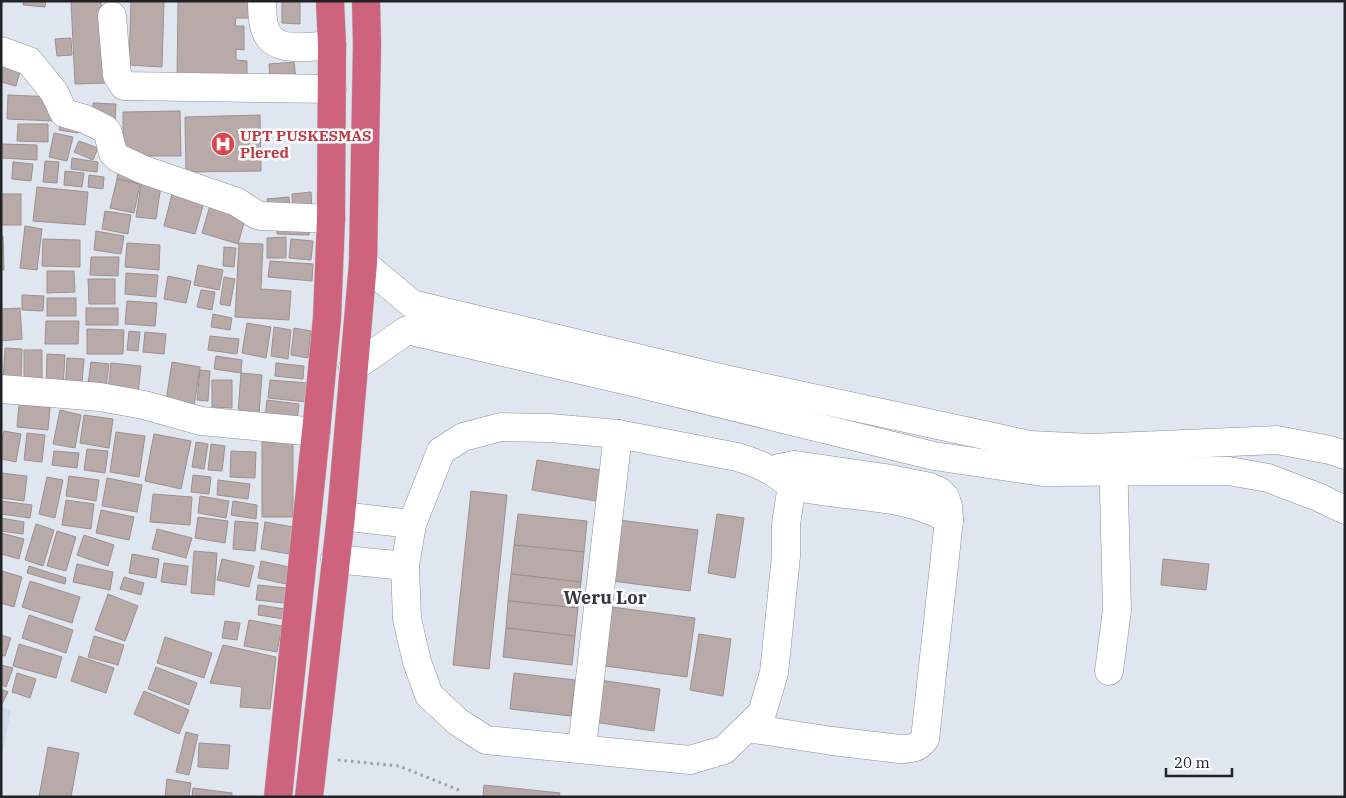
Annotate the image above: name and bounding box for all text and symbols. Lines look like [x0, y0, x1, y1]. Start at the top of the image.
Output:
place label: UPT PUSKESMAS Plered [240, 126, 371, 162]
hospital icon: UPT PUSKESMAS Plered [210, 131, 236, 157]
district label: Weru Lor [563, 586, 647, 609]
scale bar [1166, 746, 1232, 778]
text: 20 m [1174, 753, 1210, 772]

